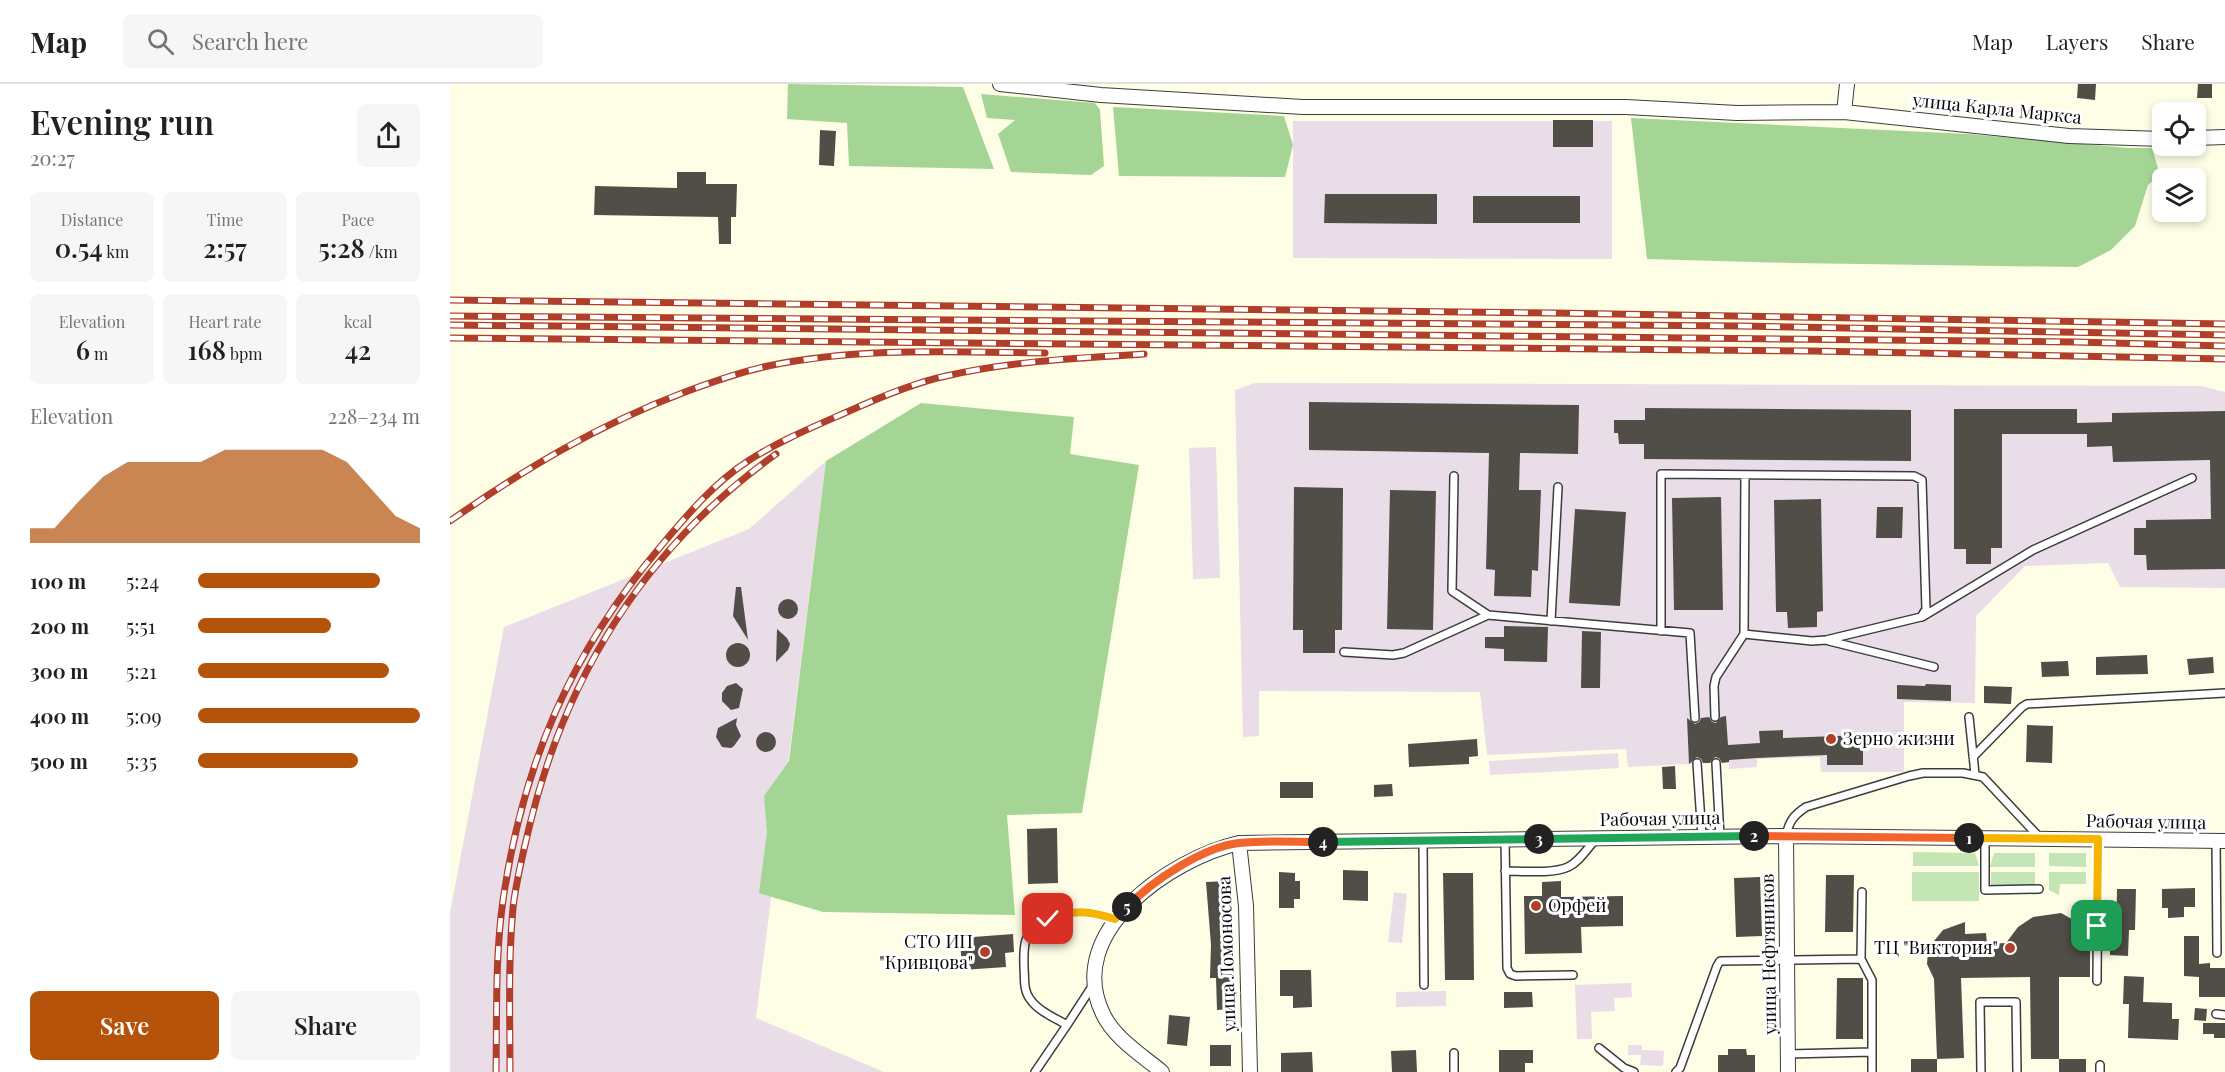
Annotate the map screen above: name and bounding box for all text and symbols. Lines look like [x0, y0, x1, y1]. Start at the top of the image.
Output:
search box [123, 14, 543, 68]
text: Map [30, 23, 87, 60]
icon: search [144, 25, 177, 58]
text: Search here [192, 26, 308, 56]
text: Map [1972, 27, 2013, 55]
text: Layers [2046, 27, 2108, 55]
text: Share [2141, 27, 2195, 55]
street label: улица Карла Маркса [1910, 87, 2083, 129]
text: Evening run [30, 99, 214, 143]
map controls [2152, 102, 2206, 222]
button: locate [2152, 102, 2206, 156]
button: share [357, 104, 420, 167]
text: 20:27 [30, 144, 75, 171]
button: layers [2152, 168, 2206, 222]
text: Distance [61, 209, 123, 230]
text: Time [207, 209, 243, 230]
text: Pace [341, 209, 375, 230]
text: 0.54 [55, 230, 103, 265]
text: 2:57 [203, 230, 247, 265]
text: 5:28 [318, 230, 365, 265]
text: km [103, 241, 129, 262]
text: /km [365, 241, 398, 262]
text: Elevation [59, 311, 125, 332]
text: Heart rate [188, 311, 262, 332]
text: kcal [344, 311, 372, 332]
text: 6 [76, 332, 90, 367]
text: 168 [188, 332, 226, 367]
text: 42 [345, 332, 371, 367]
text: m [90, 343, 108, 364]
text: bpm [226, 343, 262, 364]
text: Elevation [30, 402, 113, 429]
text: 228–234 m [328, 402, 420, 429]
text: 100 m [30, 567, 86, 594]
text: 5:24 [126, 567, 159, 594]
text: 200 m [30, 612, 89, 639]
text: 5:51 [126, 612, 155, 639]
text: 300 m [30, 657, 88, 684]
text: 5:21 [126, 657, 157, 684]
text: 400 m [30, 702, 89, 729]
text: 5:09 [126, 702, 162, 729]
place label: Зерно жизни [1843, 726, 1955, 750]
marker: Зерно жизни [1824, 732, 1838, 746]
text: 500 m [30, 747, 88, 774]
text: 5:35 [126, 747, 157, 774]
street label: Рабочая улица [1600, 805, 1720, 831]
street label: Рабочая улица [2086, 808, 2207, 834]
pin: 2 [1739, 821, 1769, 851]
pin: 1 [1954, 823, 1984, 853]
pin: 3 [1524, 824, 1554, 854]
text: 2 [1750, 825, 1758, 846]
pin: 4 [1308, 827, 1338, 857]
text: 1 [1966, 827, 1972, 848]
text: 3 [1535, 828, 1543, 849]
text: 4 [1319, 831, 1327, 852]
street label: улица Нефтяников [1755, 873, 1781, 1036]
street label: улица Ломоносова [1211, 876, 1241, 1033]
pin: 5 [1112, 892, 1142, 922]
pin [1022, 893, 1073, 944]
place label: Орфей [1548, 893, 1607, 917]
text: 5 [1123, 896, 1131, 917]
marker: Орфей [1529, 899, 1543, 913]
pin [2071, 900, 2122, 951]
icon: check [1031, 902, 1064, 935]
icon: arrive [2080, 909, 2113, 942]
place label: СТО ИП "Кривцова" [879, 929, 973, 974]
place label: ТЦ "Виктория" [1874, 935, 1998, 959]
marker: ТЦ "Виктория" [2003, 941, 2017, 955]
marker: СТО ИП "Кривцова" [978, 945, 992, 959]
button: Save [30, 991, 219, 1060]
button: Share [231, 991, 420, 1060]

